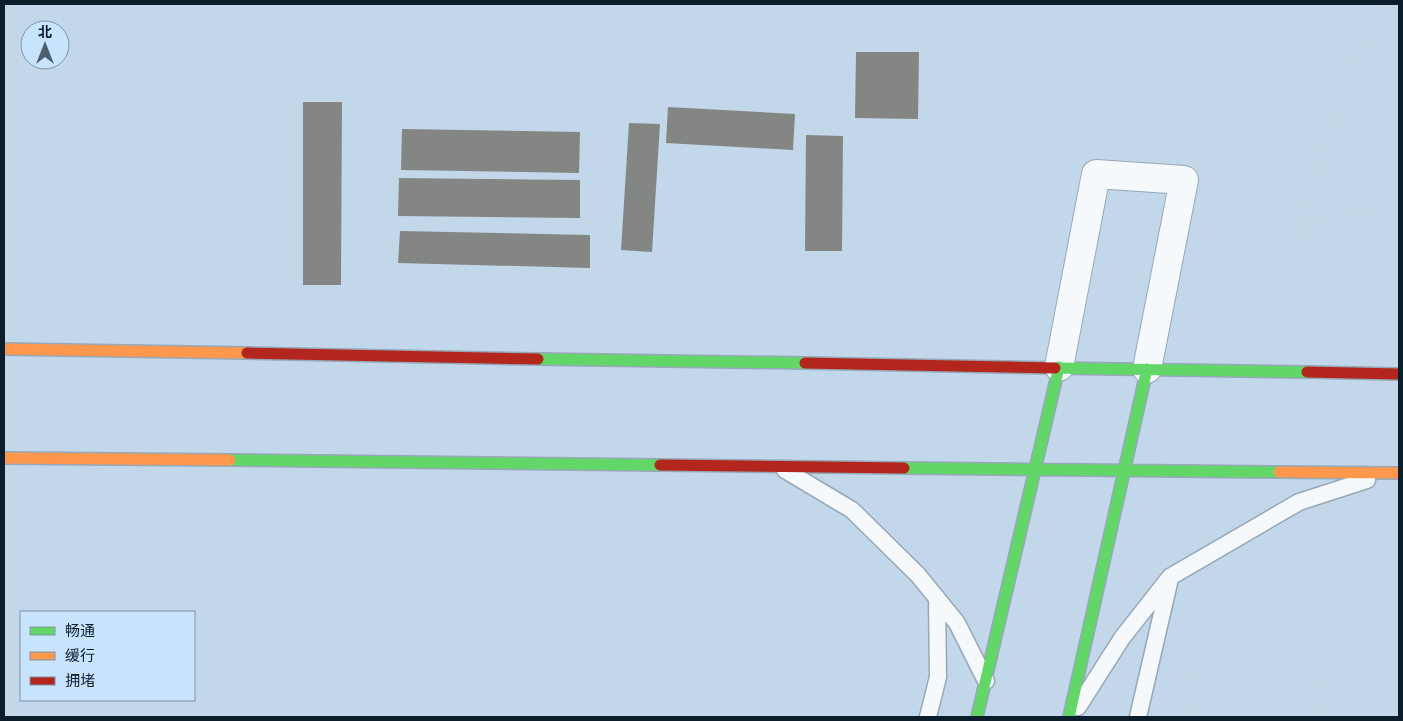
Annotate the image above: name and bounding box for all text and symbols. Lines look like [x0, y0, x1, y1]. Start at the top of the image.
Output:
north arrow [20, 20, 70, 70]
text: 北 [38, 22, 52, 41]
legend [20, 611, 195, 701]
text: 畅通 [65, 620, 95, 641]
text: 缓行 [65, 645, 95, 666]
text: 拥堵 [65, 670, 95, 691]

